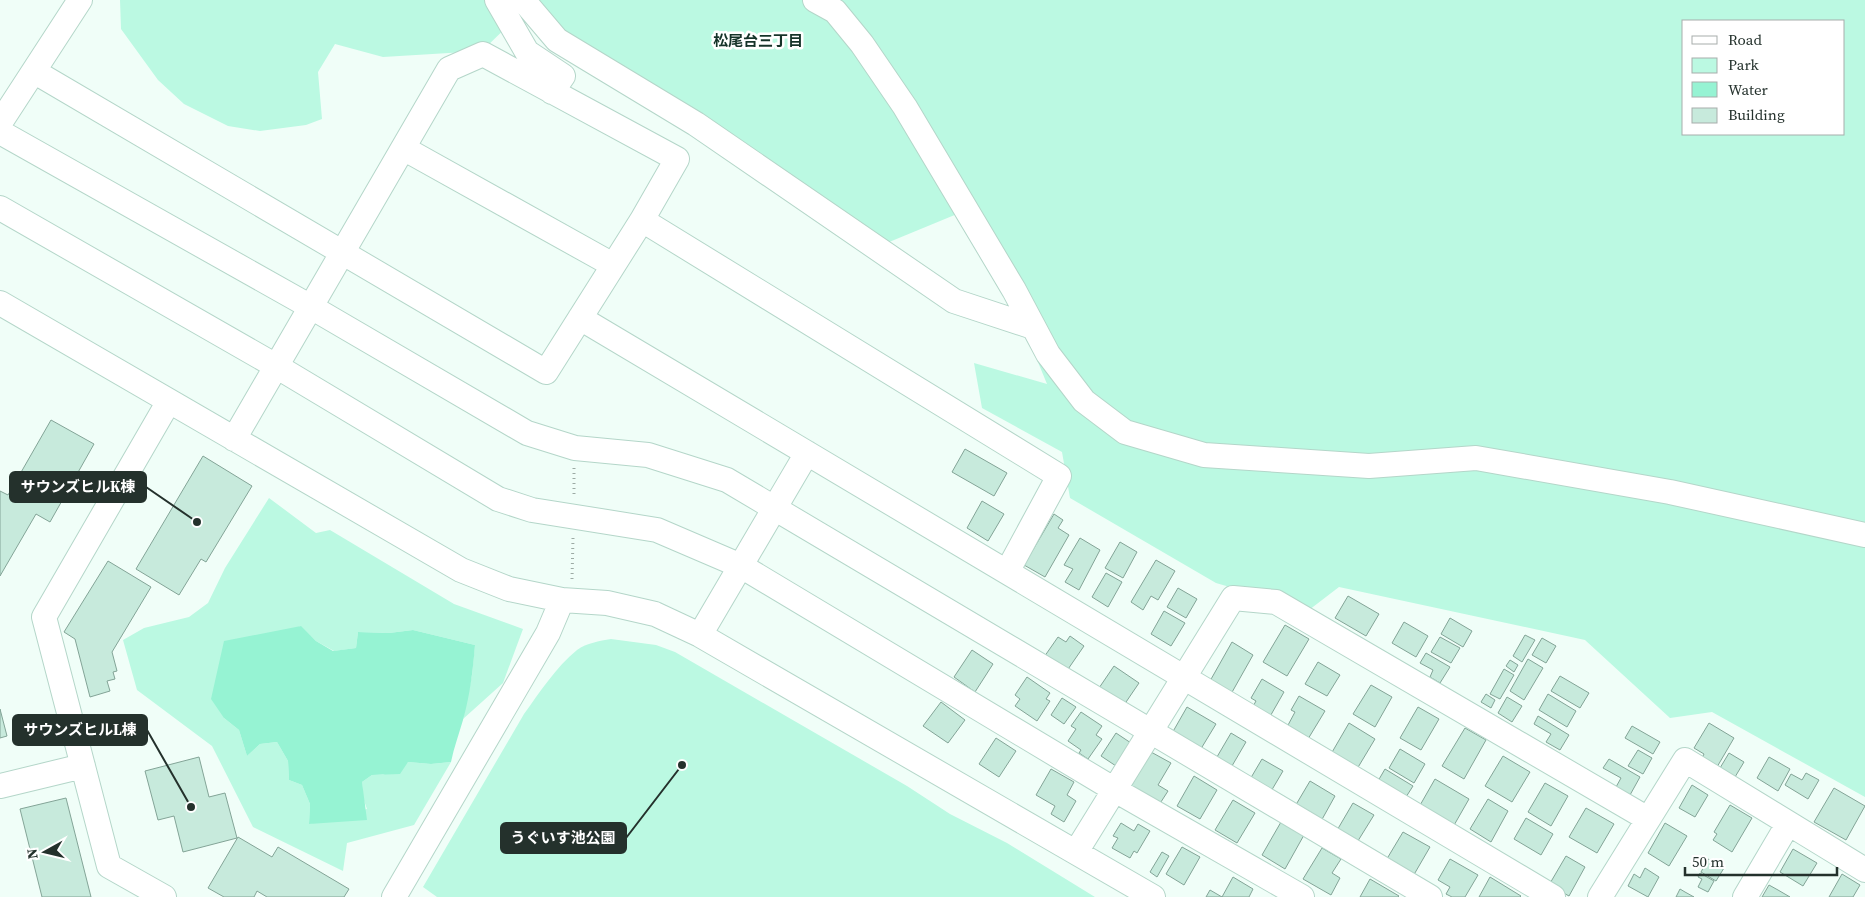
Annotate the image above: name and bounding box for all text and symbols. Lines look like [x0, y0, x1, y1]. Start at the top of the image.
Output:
legend [1682, 20, 1845, 135]
text: Road [1728, 29, 1762, 50]
district label: 松尾台三丁目 [713, 30, 803, 51]
text: Park [1728, 54, 1760, 75]
text: Water [1728, 79, 1769, 100]
text: Building [1728, 104, 1785, 125]
callout: サウンズヒルK棟 [10, 472, 146, 502]
text: サウンズヒルK棟 [20, 476, 136, 497]
callout: サウンズヒルL棟 [13, 715, 147, 745]
text: サウンズヒルL棟 [23, 719, 137, 740]
callout: うぐいす池公園 [501, 823, 626, 853]
north arrow [20, 827, 70, 877]
text: うぐいす池公園 [510, 827, 616, 848]
scale bar [1685, 844, 1838, 876]
text: N [22, 847, 43, 860]
text: 50 m [1692, 851, 1724, 872]

